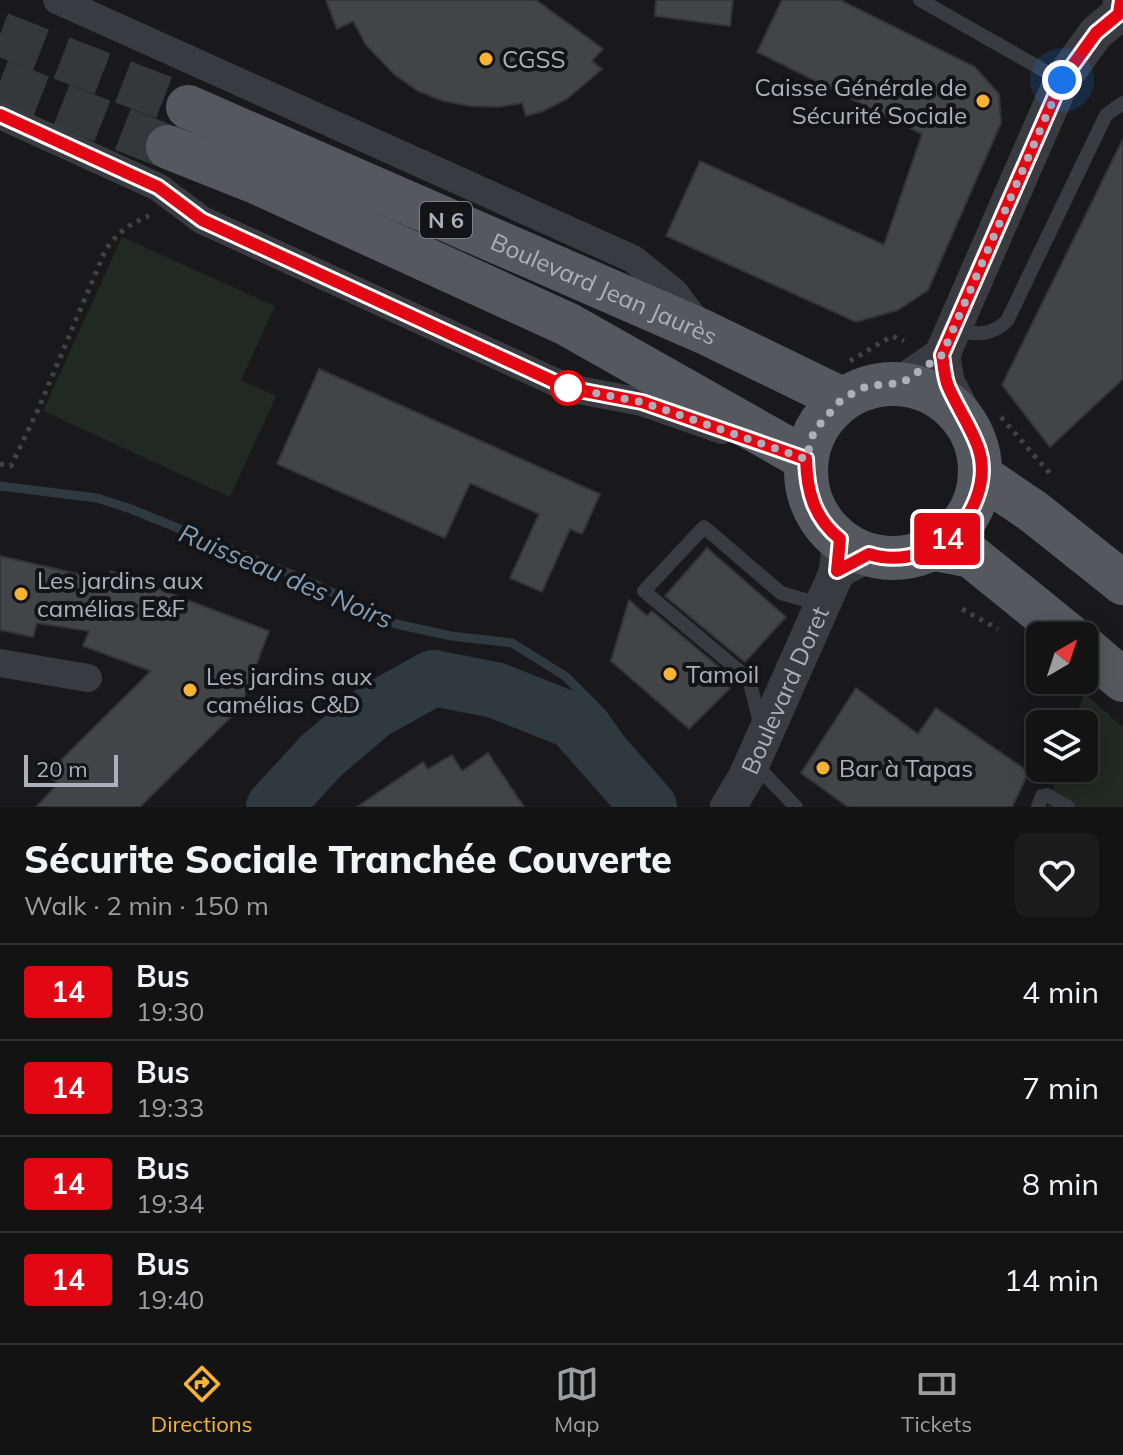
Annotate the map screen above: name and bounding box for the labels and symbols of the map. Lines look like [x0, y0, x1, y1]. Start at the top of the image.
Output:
place label: CGSS [502, 44, 565, 74]
marker: CGSS [477, 50, 495, 68]
your location [1042, 60, 1082, 100]
place label: Caisse Générale de Sécurité Sociale [755, 72, 967, 130]
marker: Caisse Générale de Sécurité Sociale [974, 92, 992, 110]
road number: N 6 [420, 202, 472, 238]
street label: Boulevard Jean Jaurès [486, 226, 722, 351]
unlabelled marker [551, 371, 585, 405]
line badge: 14 [911, 513, 983, 565]
water label: Ruisseau des Noirs [174, 516, 398, 636]
place label: Les jardins aux camélias E&F [37, 565, 203, 623]
marker: Les jardins aux camélias E&F [12, 585, 30, 603]
street label: Boulevard Doret [734, 602, 835, 779]
north arrow [1026, 622, 1098, 694]
place label: Tamoil [686, 659, 759, 689]
place label: Les jardins aux camélias C&D [206, 661, 372, 719]
marker: Tamoil [661, 665, 679, 683]
marker: Les jardins aux camélias C&D [181, 681, 199, 699]
scale bar [24, 751, 118, 787]
place label: Bar à Tapas [839, 753, 973, 783]
marker: Bar à Tapas [814, 759, 832, 777]

